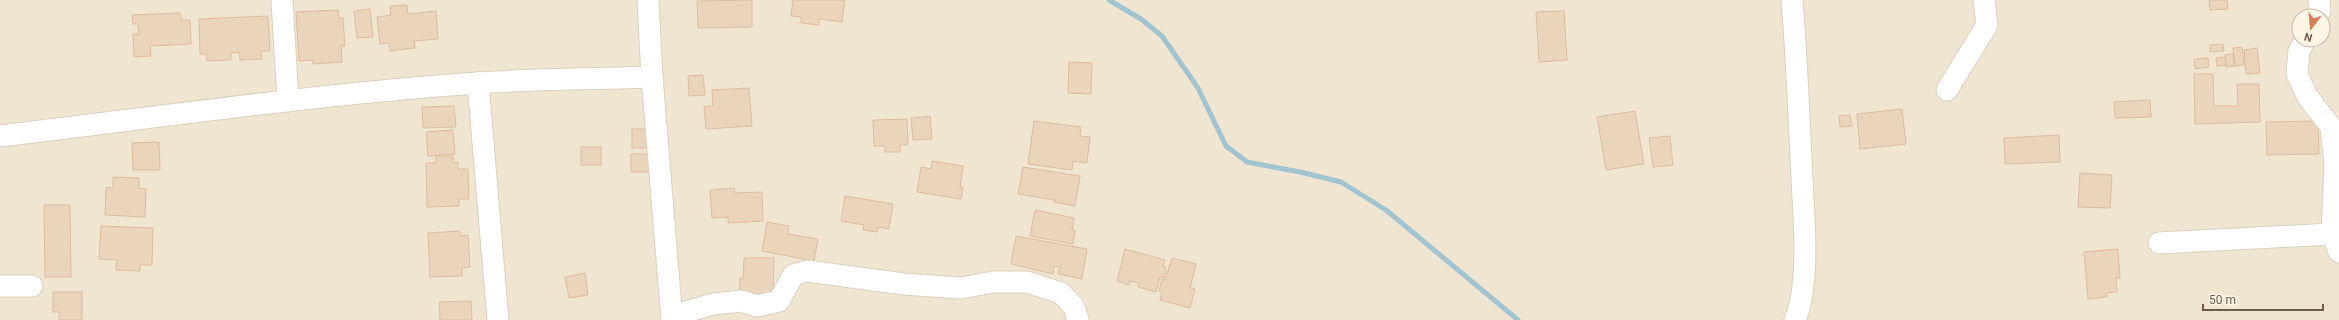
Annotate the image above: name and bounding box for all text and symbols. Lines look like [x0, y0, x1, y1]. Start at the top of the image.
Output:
north arrow [2291, 8, 2331, 48]
text: N [2303, 30, 2314, 44]
scale bar [2203, 286, 2323, 312]
text: 50 m [2209, 293, 2236, 307]

